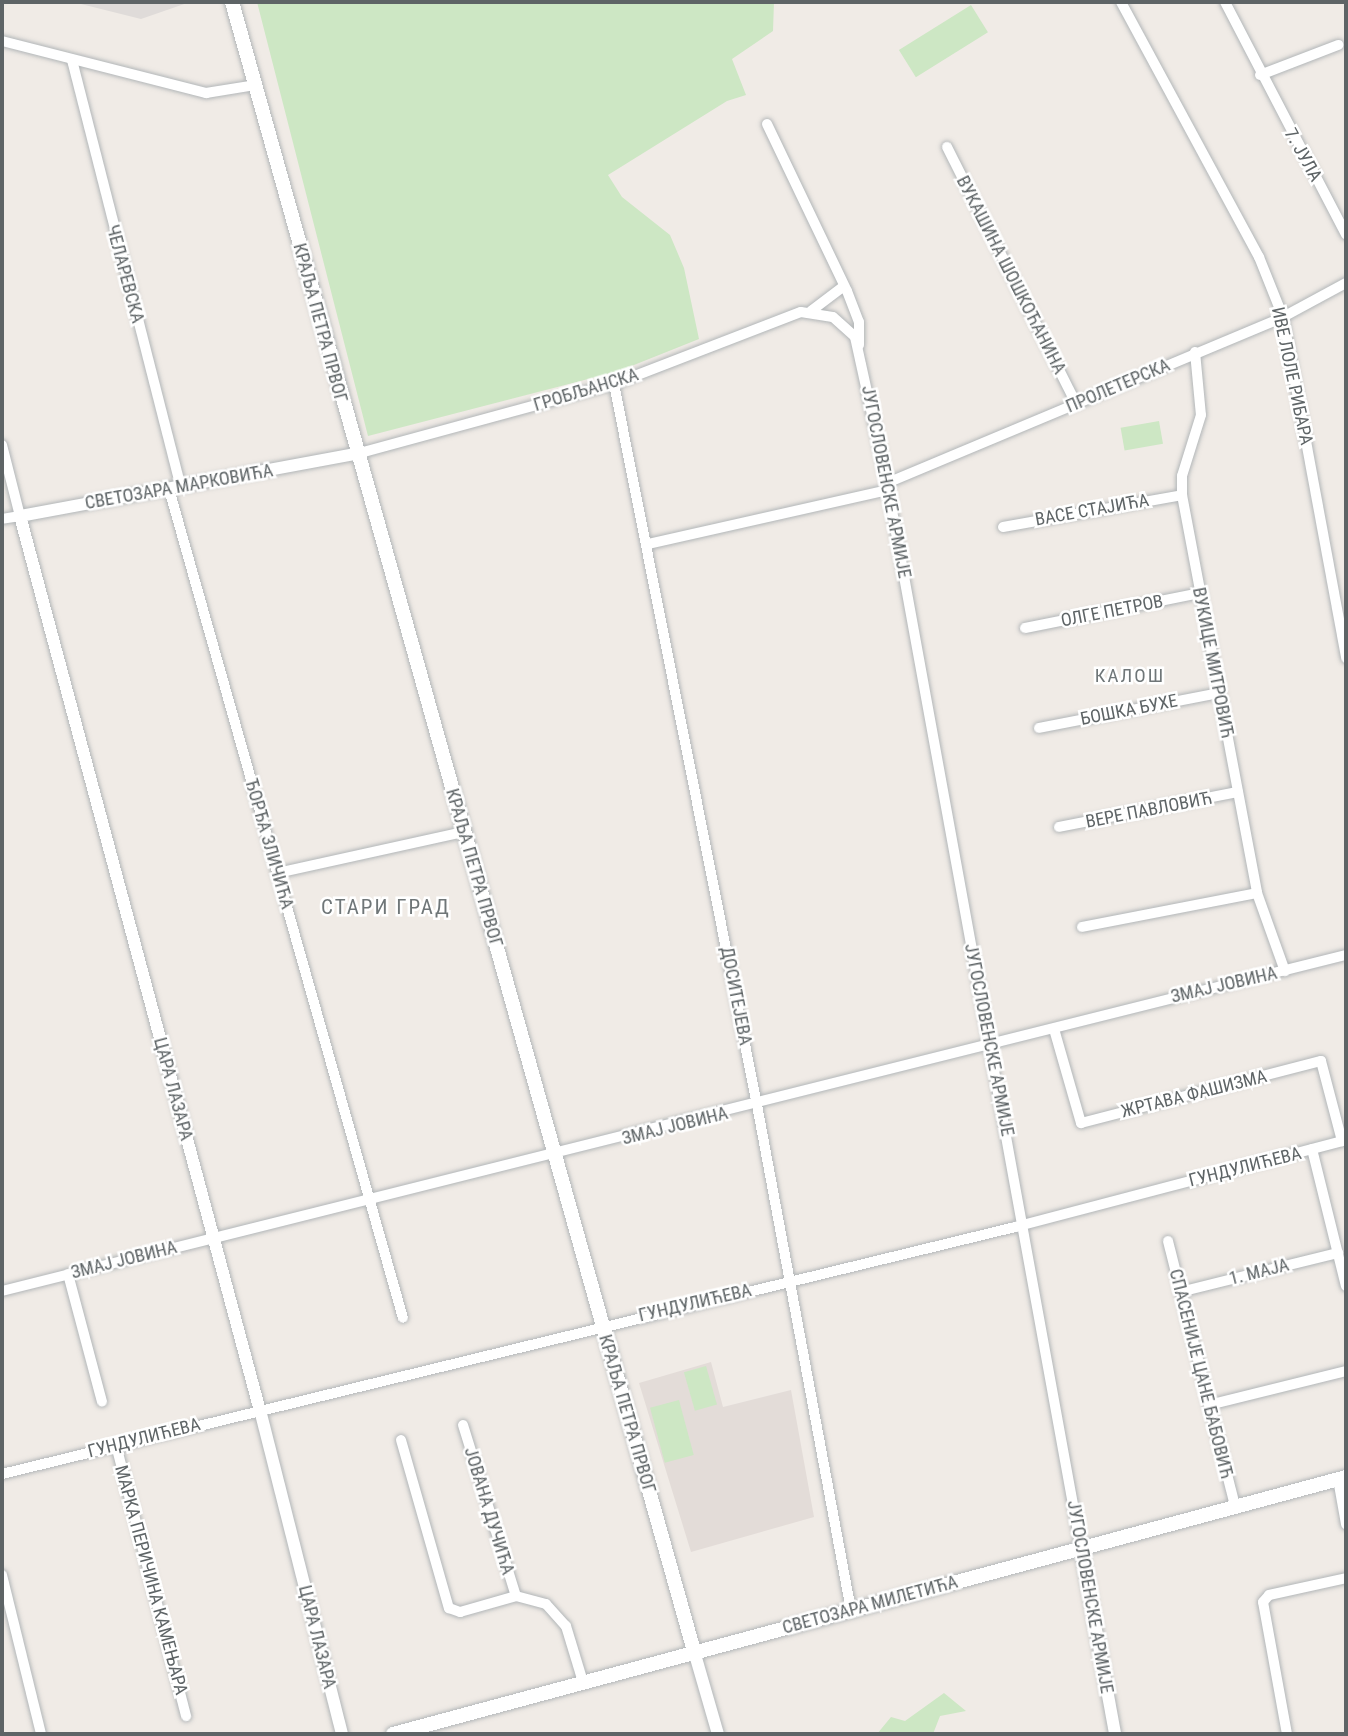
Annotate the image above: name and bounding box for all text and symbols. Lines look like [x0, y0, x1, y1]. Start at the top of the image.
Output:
street label: 7. ЈУЛА [1280, 125, 1326, 185]
street label: ВУКАШИНА ШОШКОЋАНИНА [952, 172, 1070, 378]
street label: ЧЕЛАРЕВСКА [102, 223, 148, 325]
street label: КРАЉА ПЕТРА ПРВОГ [288, 241, 352, 405]
street label: ИВЕ ЛОЛЕ РИБАРА [1267, 305, 1317, 447]
street label: ПРОЛЕТЕРСКА [1063, 354, 1173, 418]
street label: ГРОБЉАНСКА [531, 364, 641, 416]
street label: ЈУГОСЛОВЕНСКЕ АРМИЈЕ [857, 384, 915, 580]
street label: СВЕТОЗАРА МАРКОВИЋА [83, 460, 275, 514]
street label: ВАСЕ СТАЈИЋА [1033, 489, 1151, 531]
street label: ВУКИЦЕ МИТРОВИЋ [1188, 586, 1238, 740]
street label: ОЛГЕ ПЕТРОВ [1059, 590, 1165, 632]
district label: КАЛОШ [1095, 665, 1165, 687]
street label: БОШКА БУХЕ [1079, 690, 1179, 730]
street label: ЂОРЂА ЗЛИЧИЋА [240, 776, 298, 912]
street label: КРАЉА ПЕТРА ПРВОГ [441, 786, 507, 950]
street label: ВЕРЕ ПАВЛОВИЋ [1084, 787, 1214, 833]
district label: СТАРИ ГРАД [322, 894, 450, 920]
street label: ЈУГОСЛОВЕНСКЕ АРМИЈЕ [960, 942, 1018, 1138]
street label: ДОСИТЕЈЕВА [716, 945, 756, 1047]
street label: ЗМАЈ ЈОВИНА [1169, 962, 1279, 1008]
street label: ЦАРА ЛАЗАРА [149, 1035, 197, 1143]
street label: ЖРТАВА ФАШИЗМА [1119, 1065, 1269, 1123]
street label: ЗМАЈ ЈОВИНА [620, 1102, 730, 1150]
street label: ГУНДУЛИЋЕВА [1187, 1143, 1303, 1191]
street label: ЗМАЈ ЈОВИНА [69, 1236, 179, 1284]
street label: 1. МАЈА [1227, 1254, 1291, 1290]
street label: СПАСЕНИЈЕ ЦАНЕ БАБОВИЋ [1164, 1267, 1238, 1481]
street label: ГУНДУЛИЋЕВА [636, 1280, 754, 1326]
street label: КРАЉА ПЕТРА ПРВОГ [594, 1332, 660, 1496]
street label: ГУНДУЛИЋЕВА [86, 1414, 202, 1462]
street label: ЈОВАНА ДУЧИЋА [459, 1445, 519, 1577]
street label: МАРКА ПЕРИЧИНА КАМЕЊАРА [110, 1463, 192, 1697]
street label: ЈУГОСЛОВЕНСКЕ АРМИЈЕ [1062, 1499, 1118, 1695]
street label: СВЕТОЗАРА МИЛЕТИЋА [780, 1571, 960, 1639]
street label: ЦАРА ЛАЗАРА [294, 1583, 340, 1691]

